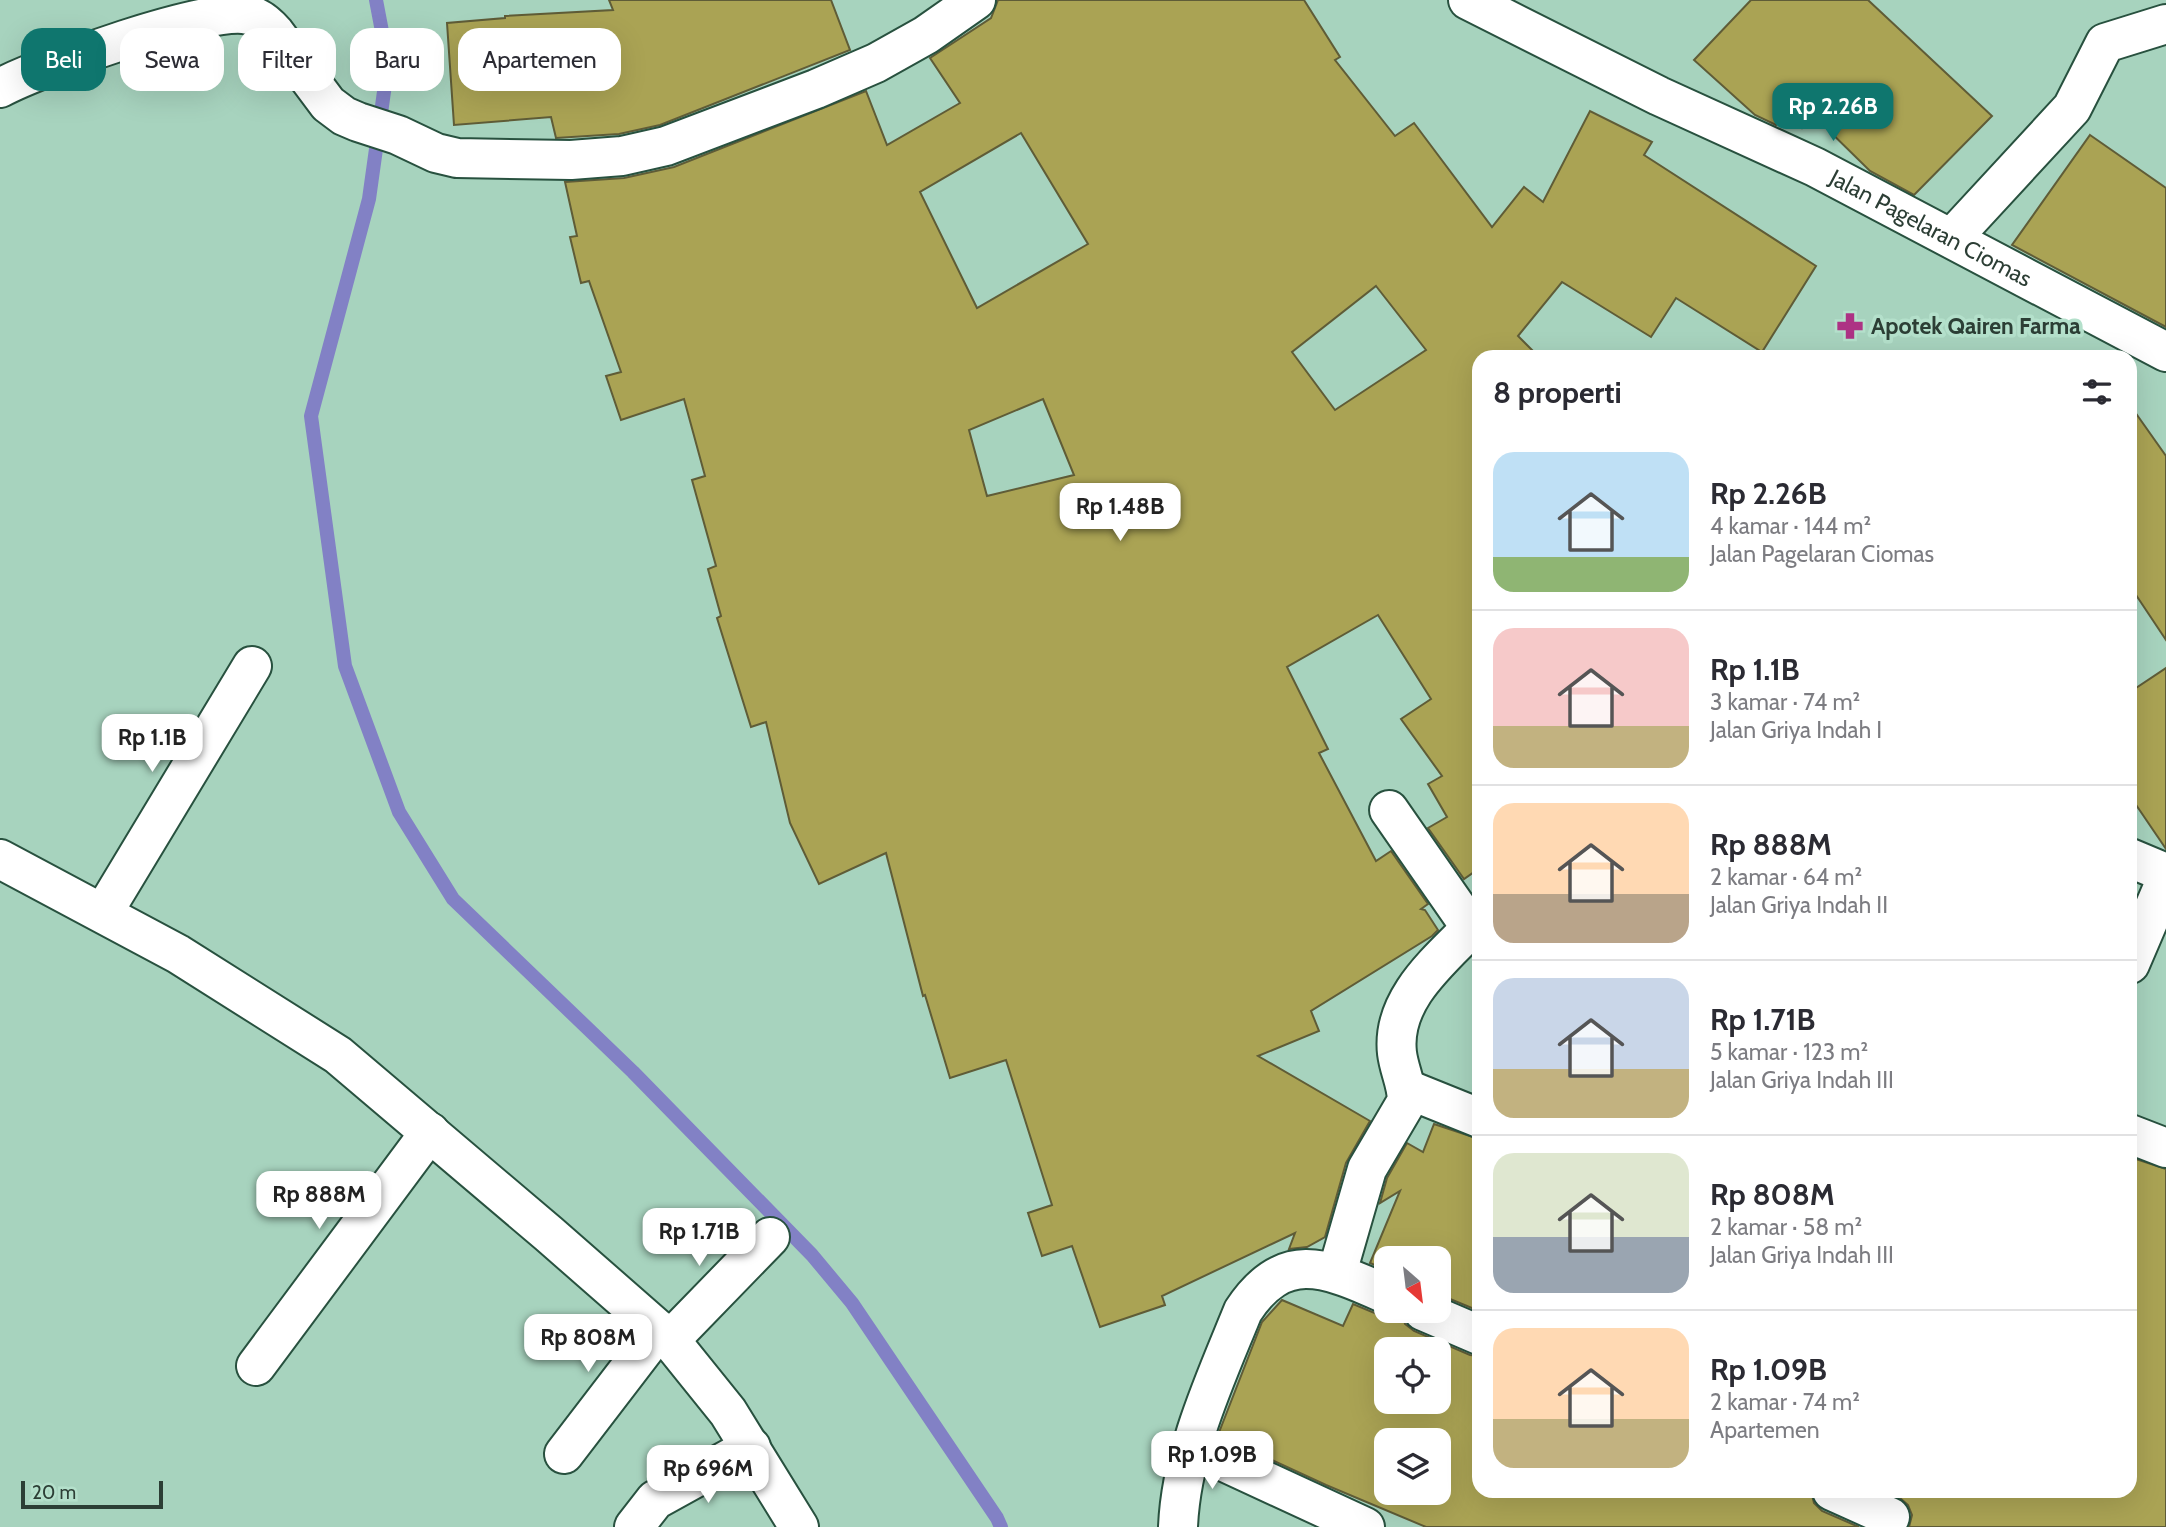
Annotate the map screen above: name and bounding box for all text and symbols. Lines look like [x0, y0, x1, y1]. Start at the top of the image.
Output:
chip: Beli [21, 28, 106, 91]
chip: Sewa [120, 28, 224, 91]
chip: Filter [238, 28, 336, 91]
chip: Baru [350, 28, 444, 91]
chip: Apartemen [458, 28, 621, 91]
pin: Rp 2.26B [1761, 83, 1905, 143]
text: Rp 2.26B [1788, 92, 1878, 120]
street label: Jalan Pagelaran Ciomas [1824, 163, 2036, 293]
pharmacy icon: Apotek Qairen Farma [1835, 311, 1865, 341]
place label: Apotek Qairen Farma [1871, 312, 2081, 340]
icon: filters [2078, 373, 2116, 411]
text: 8 properti [1493, 374, 1622, 411]
text: Rp 2.26B [1710, 475, 1827, 512]
icon: home [1549, 480, 1633, 564]
pin: Rp 1.48B [1048, 484, 1192, 543]
text: Rp 1.48B [1076, 492, 1164, 520]
text: 4 kamar · 144 m² [1710, 512, 1871, 540]
text: Jalan Pagelaran Ciomas [1710, 540, 1934, 568]
text: Rp 1.1B [1710, 651, 1800, 688]
icon: home [1549, 656, 1633, 740]
text: 3 kamar · 74 m² [1710, 688, 1860, 716]
pin: Rp 1.1B [87, 714, 217, 774]
text: Jalan Griya Indah I [1710, 716, 1882, 744]
text: Rp 1.1B [118, 723, 186, 751]
text: Rp 888M [1710, 826, 1832, 863]
icon: home [1549, 831, 1633, 915]
text: 2 kamar · 64 m² [1710, 863, 1862, 891]
text: Jalan Griya Indah II [1710, 891, 1888, 919]
text: Rp 1.71B [1710, 1001, 1815, 1038]
icon: home [1549, 1006, 1633, 1090]
text: 5 kamar · 123 m² [1710, 1038, 1868, 1066]
text: Jalan Griya Indah III [1710, 1066, 1894, 1094]
pin: Rp 888M [254, 1172, 384, 1231]
text: Rp 808M [1710, 1176, 1835, 1213]
text: Rp 888M [272, 1180, 366, 1208]
icon: home [1549, 1181, 1633, 1265]
pin: Rp 1.71B [627, 1208, 771, 1268]
text: 2 kamar · 58 m² [1710, 1213, 1862, 1241]
text: Rp 1.71B [659, 1217, 739, 1245]
text: Jalan Griya Indah III [1710, 1241, 1894, 1269]
north arrow [1374, 1246, 1451, 1323]
map controls [1374, 1246, 1451, 1505]
pin: Rp 808M [523, 1314, 653, 1374]
text: Rp 808M [540, 1323, 636, 1351]
button: locate [1374, 1337, 1451, 1414]
text: Rp 1.09B [1710, 1351, 1827, 1388]
icon: home [1549, 1356, 1633, 1440]
text: 2 kamar · 74 m² [1710, 1388, 1860, 1416]
text: Apartemen [1710, 1416, 1820, 1444]
button: layers [1374, 1428, 1451, 1505]
pin: Rp 1.09B [1140, 1432, 1284, 1491]
text: Rp 1.09B [1167, 1440, 1257, 1468]
pin: Rp 696M [643, 1446, 773, 1505]
text: Rp 696M [663, 1454, 753, 1482]
scale bar [21, 1478, 163, 1510]
text: 20 m [32, 1481, 76, 1504]

